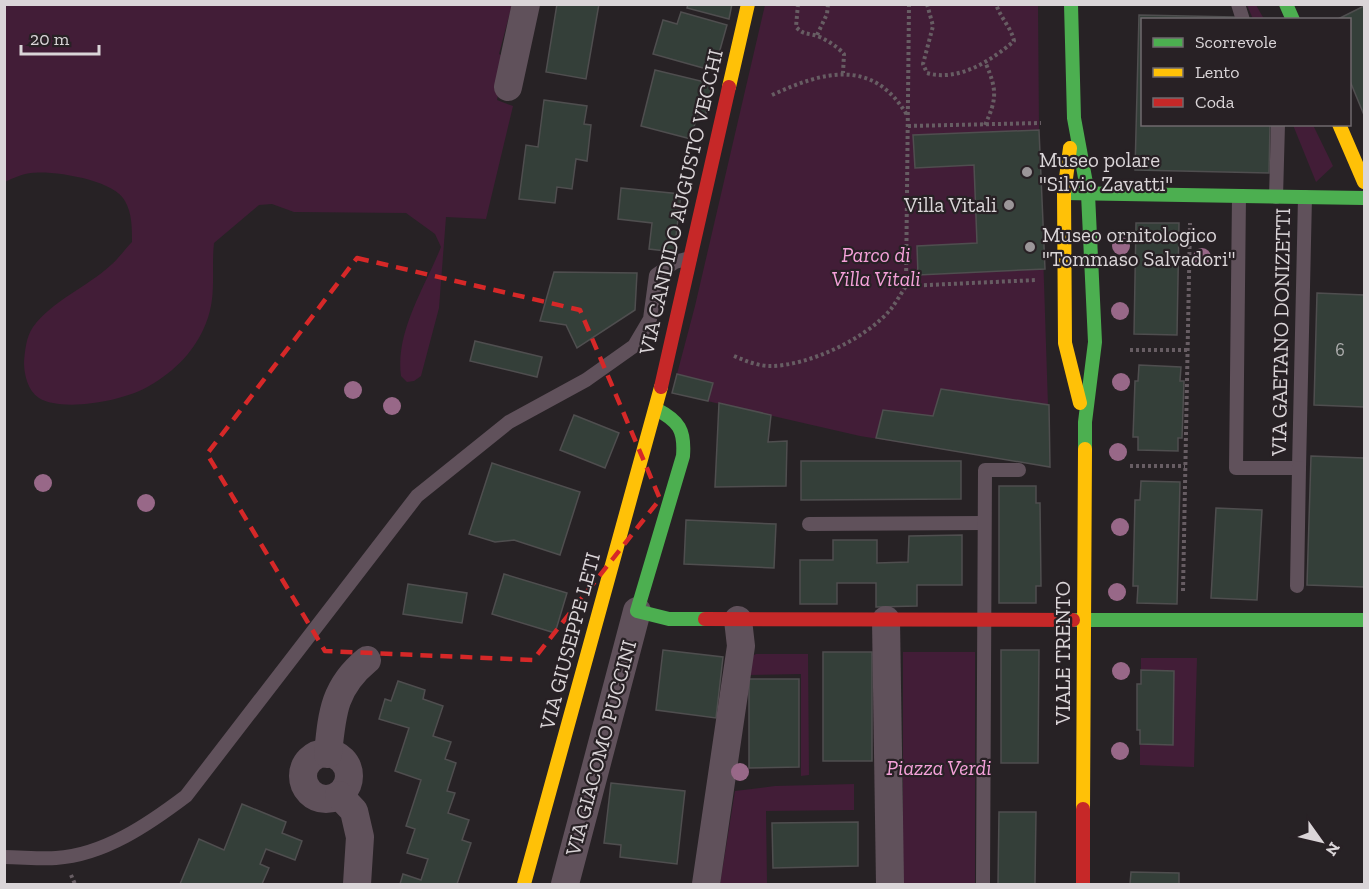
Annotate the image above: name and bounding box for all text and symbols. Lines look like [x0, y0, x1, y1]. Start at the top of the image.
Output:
scale bar [21, 18, 99, 56]
legend [1141, 18, 1351, 126]
text: 20 m [30, 28, 70, 50]
text: Scorrevole [1195, 31, 1277, 53]
street label: VIA CANDIDO AUGUSTO VECCHI [633, 47, 728, 358]
text: Lento [1195, 61, 1240, 83]
text: Coda [1195, 91, 1235, 113]
place label: Museo polare "Silvio Zavatti" [1039, 147, 1173, 196]
marker: Museo polare "Silvio Zavatti" [1020, 165, 1034, 179]
place label: Villa Vitali [903, 192, 997, 217]
marker: Villa Vitali [1002, 198, 1016, 212]
street label: VIA GAETANO DONIZETTI [1266, 208, 1295, 457]
place label: Museo ornitologico "Tommaso Salvadori" [1042, 222, 1235, 271]
marker: Museo ornitologico "Tommaso Salvadori" [1023, 240, 1037, 254]
park label: Parco di Villa Vitali [831, 242, 921, 291]
house number: 6 [1335, 339, 1345, 361]
street label: VIA GIUSEPPE LETI [534, 550, 605, 733]
street label: VIALE TRENTO [1050, 581, 1075, 726]
street label: VIA GIACOMO PUCCINI [559, 637, 641, 860]
park label: Piazza Verdi [886, 755, 992, 780]
north arrow [1291, 811, 1351, 871]
text: N [1322, 839, 1344, 859]

